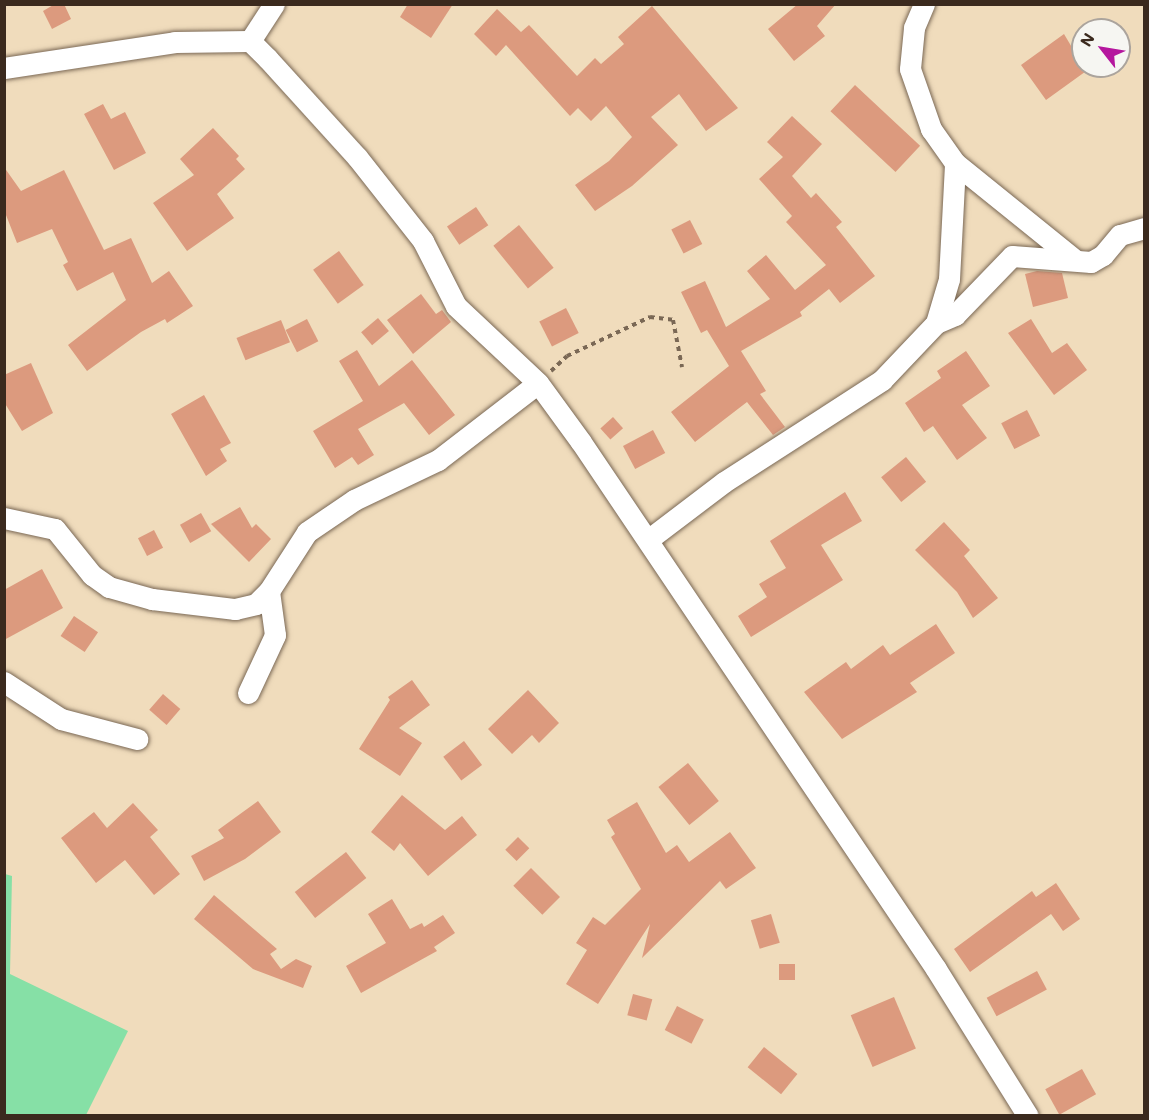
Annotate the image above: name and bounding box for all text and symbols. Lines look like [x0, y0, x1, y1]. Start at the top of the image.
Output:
north arrow [1071, 18, 1131, 78]
text: N [1075, 29, 1099, 50]

